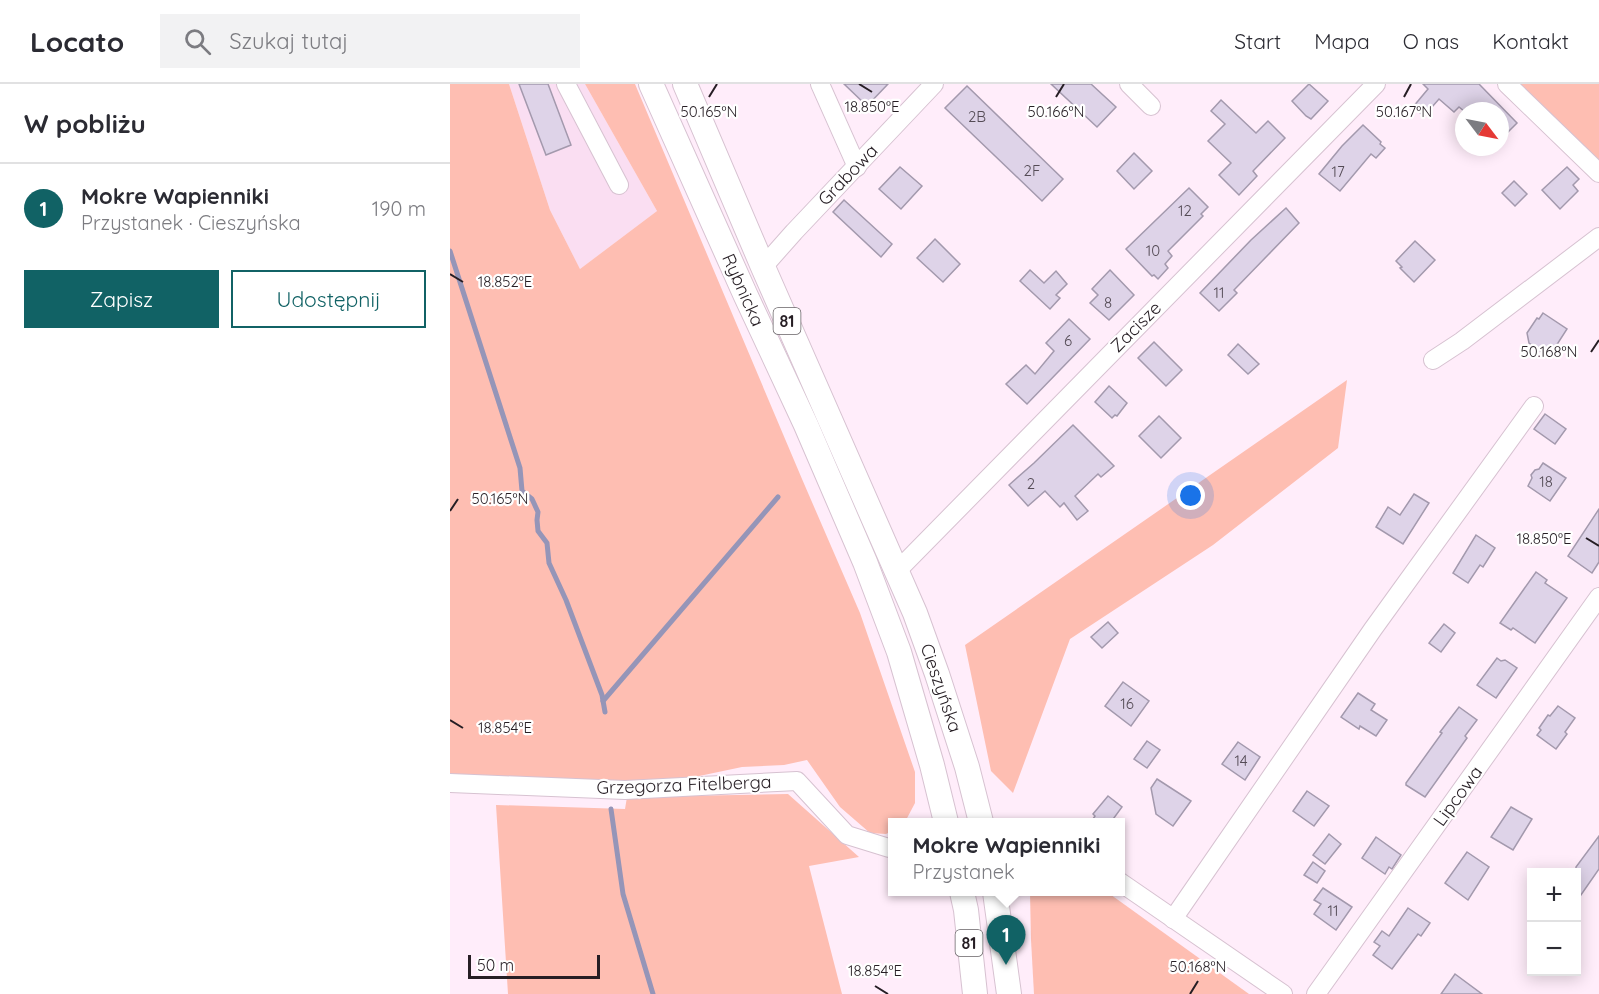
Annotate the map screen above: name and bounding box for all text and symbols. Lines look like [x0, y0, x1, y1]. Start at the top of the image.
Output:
search box [160, 14, 580, 68]
text: Locato [30, 24, 124, 59]
icon: search [181, 25, 214, 58]
text: Szukaj tutaj [229, 27, 348, 55]
text: Start [1234, 28, 1281, 54]
text: Mapa [1314, 28, 1370, 54]
text: O nas [1403, 28, 1459, 54]
text: Kontakt [1492, 28, 1569, 54]
text: 18.850°E [844, 97, 900, 116]
text: 50.165°N [681, 102, 737, 121]
text: 50.166°N [1028, 102, 1084, 121]
text: 50.167°N [1376, 102, 1432, 121]
north arrow [1455, 102, 1509, 156]
text: W pobliżu [24, 107, 146, 140]
house number: 2B [968, 107, 986, 126]
street label: Grabowa [813, 139, 882, 210]
house number: 2F [1024, 161, 1040, 180]
house number: 17 [1331, 162, 1345, 181]
text: Mokre Wapienniki [81, 182, 269, 210]
text: 1 [40, 196, 47, 221]
text: 190 m [372, 196, 426, 221]
house number: 12 [1178, 201, 1192, 220]
text: Przystanek · Cieszyńska [81, 210, 301, 235]
house number: 10 [1146, 241, 1160, 260]
street label: Rybnicka [717, 250, 770, 330]
button: Zapisz [24, 270, 219, 328]
button: Udostępnij [231, 270, 426, 328]
text: 18.852°E [478, 272, 532, 291]
house number: 11 [1213, 283, 1225, 302]
house number: 8 [1104, 293, 1112, 312]
street label: Zacisze [1105, 296, 1166, 357]
road number: 81 [774, 308, 800, 334]
house number: 6 [1064, 331, 1072, 350]
text: 50.168°N [1521, 342, 1577, 361]
house number: 18 [1539, 472, 1553, 491]
house number: 2 [1027, 474, 1035, 493]
your location [1176, 481, 1205, 510]
text: 50.165°N [472, 489, 528, 508]
text: 18.850°E [1516, 529, 1572, 548]
street label: Cieszyńska [916, 640, 967, 735]
house number: 16 [1120, 694, 1134, 713]
text: 18.854°E [478, 718, 532, 737]
house number: 14 [1234, 751, 1248, 770]
street label: Lipcowa [1428, 761, 1487, 830]
street label: Grzegorza Fitelberga [596, 770, 772, 799]
popup [888, 818, 1125, 896]
text: Mokre Wapienniki [913, 831, 1100, 859]
text: Przystanek [913, 859, 1015, 884]
map controls [1527, 868, 1581, 976]
button: + [1527, 868, 1581, 922]
house number: 11 [1327, 901, 1339, 920]
pin: 1 [986, 916, 1026, 965]
button: − [1527, 922, 1581, 976]
road number: 81 [956, 930, 982, 956]
scale bar [468, 952, 600, 980]
text: 50 m [477, 955, 514, 975]
text: 50.168°N [1170, 957, 1226, 976]
text: 18.854°E [848, 961, 902, 980]

